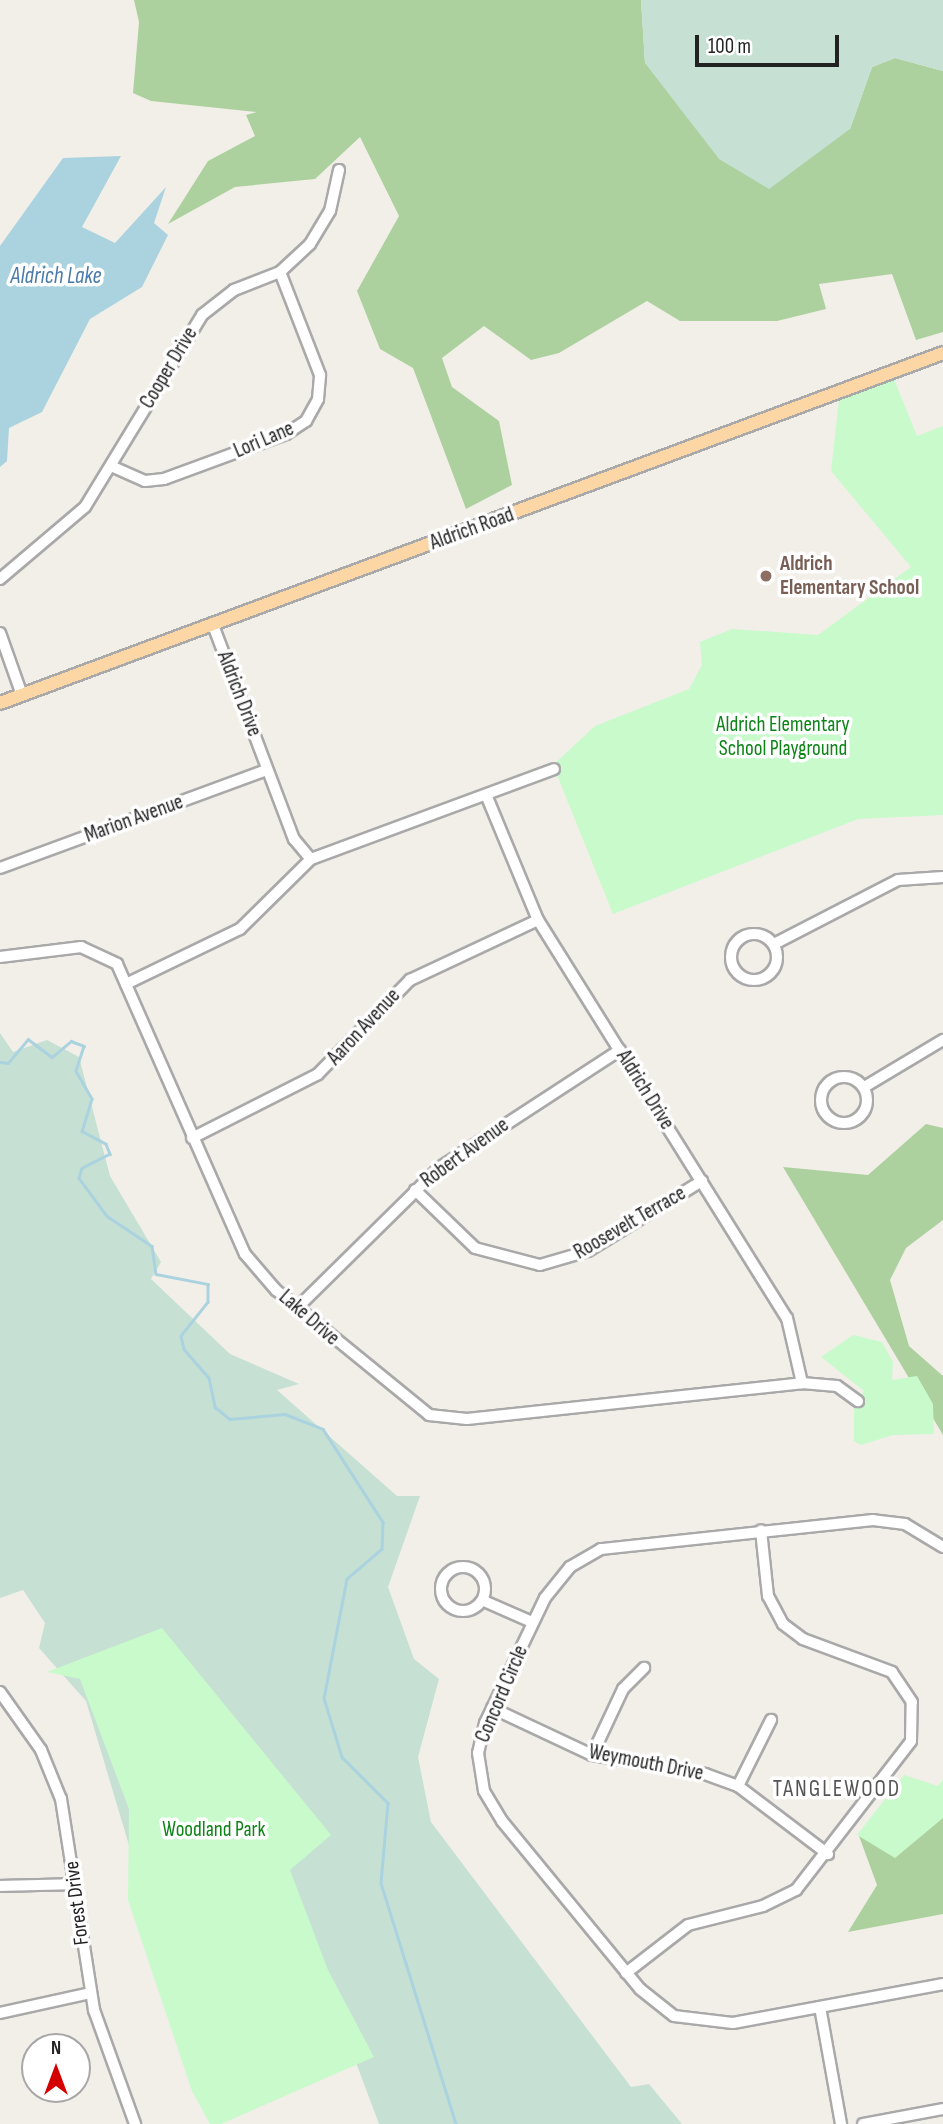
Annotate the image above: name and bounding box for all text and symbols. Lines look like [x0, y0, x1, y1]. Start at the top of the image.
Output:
scale bar [698, 21, 842, 65]
text: 100 m [708, 34, 751, 59]
water label: Aldrich Lake [10, 262, 102, 290]
street label: Cooper Drive [135, 323, 203, 413]
street label: Lori Lane [230, 416, 298, 464]
street label: Aldrich Road [427, 502, 517, 556]
place label: Aldrich Elementary School [780, 551, 919, 601]
marker: Aldrich Elementary School [758, 568, 774, 584]
street label: Aldrich Drive [211, 648, 267, 740]
park label: Aldrich Elementary School Playground [716, 712, 850, 762]
street label: Marion Avenue [81, 790, 187, 848]
street label: Aaron Avenue [322, 983, 406, 1071]
street label: Aldrich Drive [611, 1045, 679, 1135]
street label: Robert Avenue [416, 1113, 514, 1193]
street label: Roosevelt Terrace [570, 1181, 690, 1265]
street label: Lake Drive [274, 1285, 344, 1351]
street label: Concord Circle [470, 1642, 534, 1746]
street label: Weymouth Drive [587, 1740, 705, 1786]
district label: TANGLEWOOD [774, 1775, 900, 1803]
park label: Woodland Park [162, 1817, 266, 1843]
street label: Forest Drive [59, 1860, 95, 1946]
north arrow [21, 2033, 91, 2103]
text: N [51, 2037, 61, 2060]

